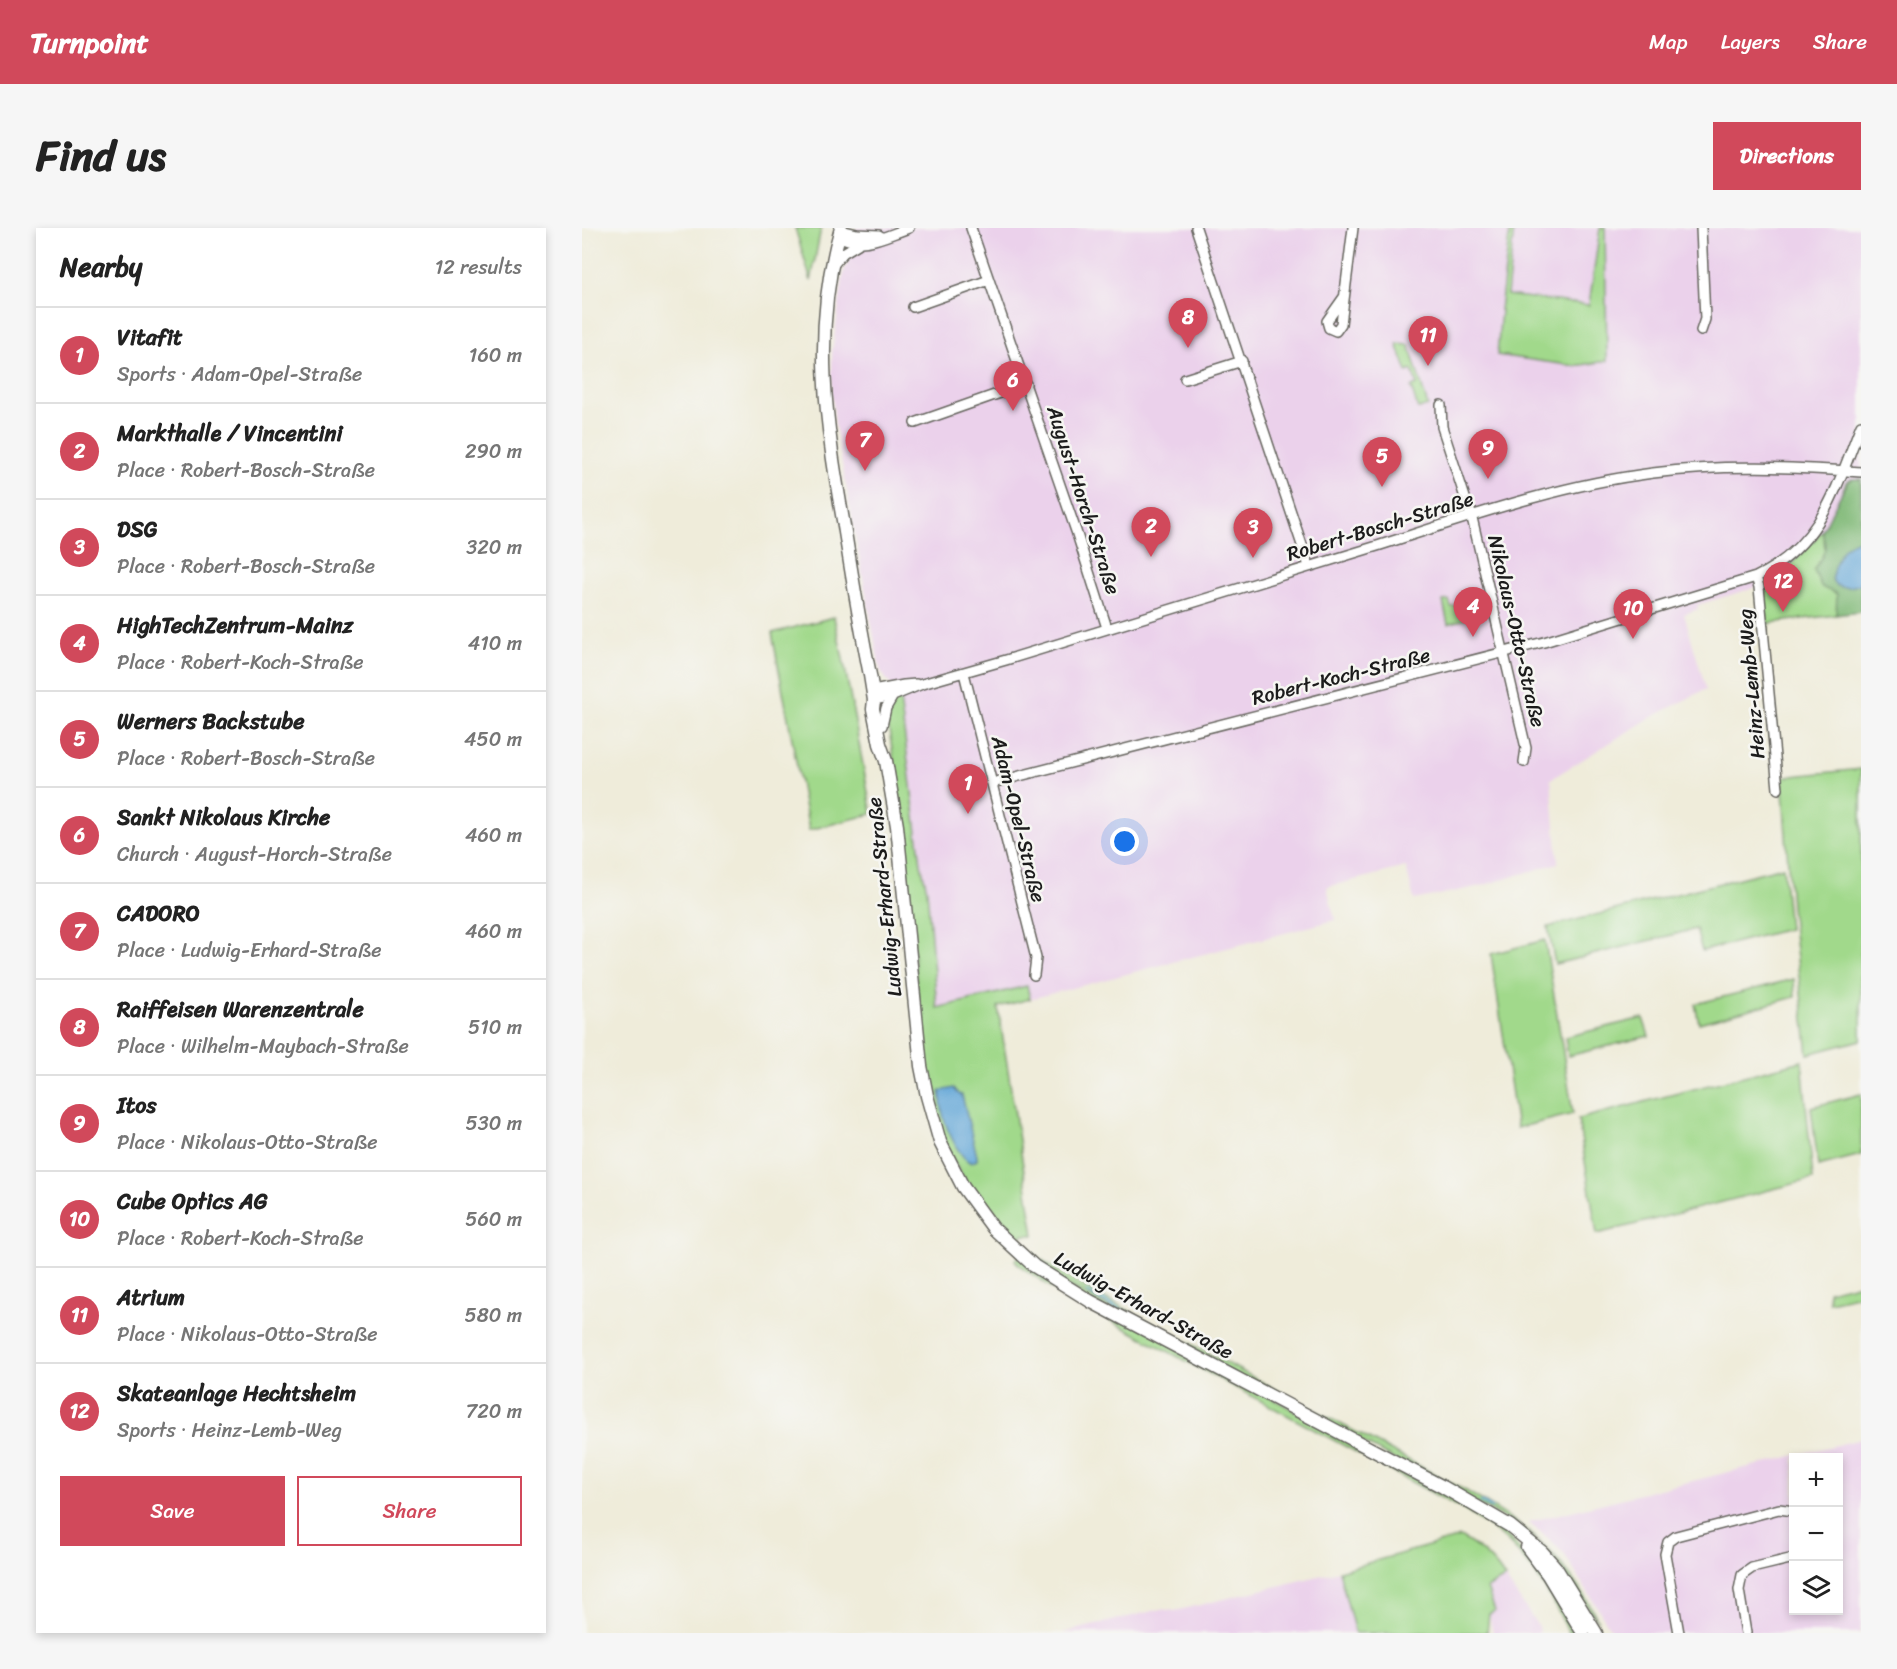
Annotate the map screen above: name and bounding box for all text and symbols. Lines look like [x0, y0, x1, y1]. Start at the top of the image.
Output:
text: Turnpoint [30, 18, 149, 67]
text: Map [1649, 23, 1688, 61]
text: Layers [1721, 23, 1780, 61]
text: Share [1813, 23, 1867, 61]
text: Find us [36, 119, 166, 193]
button: Directions [1713, 122, 1861, 190]
text: Nearby [60, 244, 142, 290]
text: 12 results [435, 250, 522, 285]
pin: 8 [1168, 298, 1208, 348]
pin: 11 [1408, 316, 1448, 366]
text: Vitafit [117, 318, 183, 357]
text: 1 [75, 338, 84, 373]
text: 160 m [469, 338, 522, 373]
text: Sports · Adam-Opel-Straße [117, 357, 362, 392]
pin: 6 [994, 362, 1032, 411]
street label: August-Horch-Straße [1036, 400, 1131, 599]
text: Markthalle / Vincentini [117, 414, 342, 453]
pin: 7 [846, 422, 884, 471]
pin: 9 [1468, 430, 1508, 479]
text: 2 [74, 434, 85, 469]
text: 290 m [465, 434, 522, 469]
pin: 5 [1362, 438, 1402, 487]
text: Place · Robert-Bosch-Straße [117, 453, 375, 488]
street label: Robert-Bosch-Straße [1282, 481, 1478, 572]
pin: 2 [1132, 508, 1170, 557]
pin: 3 [1234, 508, 1272, 558]
text: DSG [117, 510, 158, 549]
text: 3 [74, 530, 85, 565]
text: 320 m [466, 530, 522, 565]
street label: Nikolaus-Otto-Straße [1477, 531, 1556, 731]
text: Place · Robert-Bosch-Straße [117, 549, 375, 584]
pin: 12 [1764, 562, 1802, 612]
pin: 4 [1454, 588, 1492, 637]
pin: 10 [1614, 590, 1652, 639]
text: HighTechZentrum-Mainz [117, 606, 353, 645]
street label: Heinz-Lemb-Weg [1728, 608, 1775, 760]
text: 4 [73, 626, 86, 661]
text: 410 m [468, 626, 522, 661]
street label: Robert-Koch-Straße [1248, 637, 1434, 716]
text: Place · Robert-Koch-Straße [117, 645, 364, 680]
text: Werners Backstube [117, 702, 305, 741]
text: 5 [73, 722, 86, 757]
text: 450 m [464, 722, 522, 757]
street label: Adam-Opel-Straße [981, 731, 1056, 906]
text: Place · Robert-Bosch-Straße [117, 741, 375, 776]
pin: 1 [948, 764, 988, 814]
street label: Ludwig-Erhard-Straße [857, 795, 912, 999]
text: Sankt Nikolaus Kirche [117, 798, 330, 837]
text: 6 [74, 818, 85, 853]
text: 460 m [465, 818, 522, 853]
your location [1110, 827, 1139, 856]
text: Church · August-Horch-Straße [117, 837, 392, 872]
text: CADORO [117, 894, 200, 933]
text: 7 [74, 914, 85, 949]
text: 460 m [465, 914, 522, 949]
text: Place · Ludwig-Erhard-Straße [117, 933, 382, 968]
text: Raiffeisen Warenzentrale [117, 990, 364, 1029]
text: 8 [73, 1010, 86, 1045]
text: 510 m [468, 1010, 522, 1045]
text: Place · Wilhelm-Maybach-Straße [117, 1029, 409, 1064]
text: Itos [117, 1086, 157, 1125]
text: 9 [73, 1106, 86, 1141]
text: 530 m [466, 1106, 522, 1141]
text: Place · Nikolaus-Otto-Straße [117, 1125, 378, 1160]
text: Cube Optics AG [117, 1182, 267, 1221]
text: 10 [69, 1202, 90, 1237]
text: 560 m [465, 1202, 522, 1237]
text: Place · Robert-Koch-Straße [117, 1221, 364, 1256]
street label: Ludwig-Erhard-Straße [1048, 1241, 1240, 1369]
text: Atrium [117, 1278, 185, 1317]
text: 11 [71, 1298, 88, 1333]
text: 580 m [465, 1298, 522, 1333]
text: Place · Nikolaus-Otto-Straße [117, 1317, 378, 1352]
text: Skateanlage Hechtsheim [117, 1374, 356, 1413]
text: 12 [69, 1394, 90, 1429]
text: 720 m [466, 1394, 522, 1429]
text: Sports · Heinz-Lemb-Weg [117, 1413, 342, 1448]
map controls [1789, 1453, 1843, 1615]
button: + [1789, 1453, 1843, 1507]
button: Save [60, 1476, 285, 1546]
button: Share [297, 1476, 522, 1546]
button: − [1789, 1507, 1843, 1561]
button: layers [1789, 1561, 1843, 1615]

